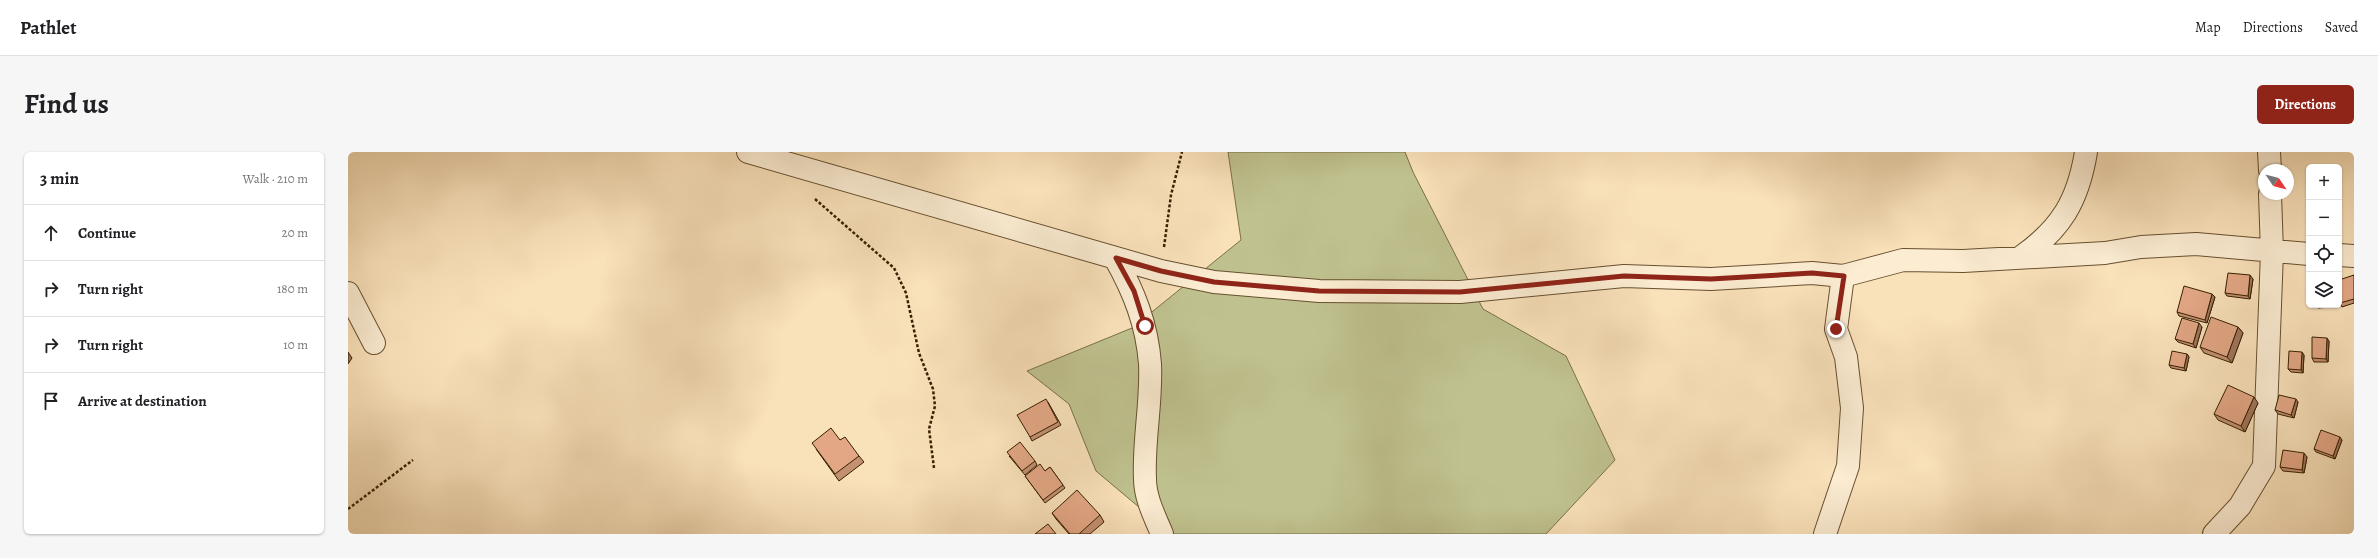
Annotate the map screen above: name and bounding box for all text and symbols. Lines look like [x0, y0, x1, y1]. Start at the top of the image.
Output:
text: Pathlet [20, 15, 76, 41]
text: Map [2195, 18, 2221, 37]
text: Directions [2243, 18, 2303, 37]
text: Saved [2325, 18, 2358, 37]
text: Find us [24, 85, 109, 123]
button: Directions [2257, 85, 2354, 124]
north arrow [2258, 164, 2294, 200]
map controls [2306, 164, 2342, 308]
button: + [2306, 164, 2342, 200]
text: 3 min [40, 167, 79, 190]
text: Walk · 210 m [243, 170, 308, 187]
button: − [2306, 200, 2342, 236]
icon: ahead [40, 222, 62, 244]
text: Continue [78, 223, 136, 243]
text: 20 m [282, 224, 308, 241]
button: locate [2306, 236, 2342, 272]
button: layers [2306, 272, 2342, 308]
icon: right [40, 278, 62, 300]
text: Turn right [78, 279, 143, 299]
text: 180 m [277, 280, 308, 297]
route start [1136, 317, 1154, 335]
route end [1827, 320, 1845, 338]
icon: right [40, 334, 62, 356]
text: Turn right [78, 335, 143, 355]
text: 10 m [283, 336, 308, 353]
icon: arrive [40, 390, 62, 412]
text: Arrive at destination [78, 391, 207, 411]

